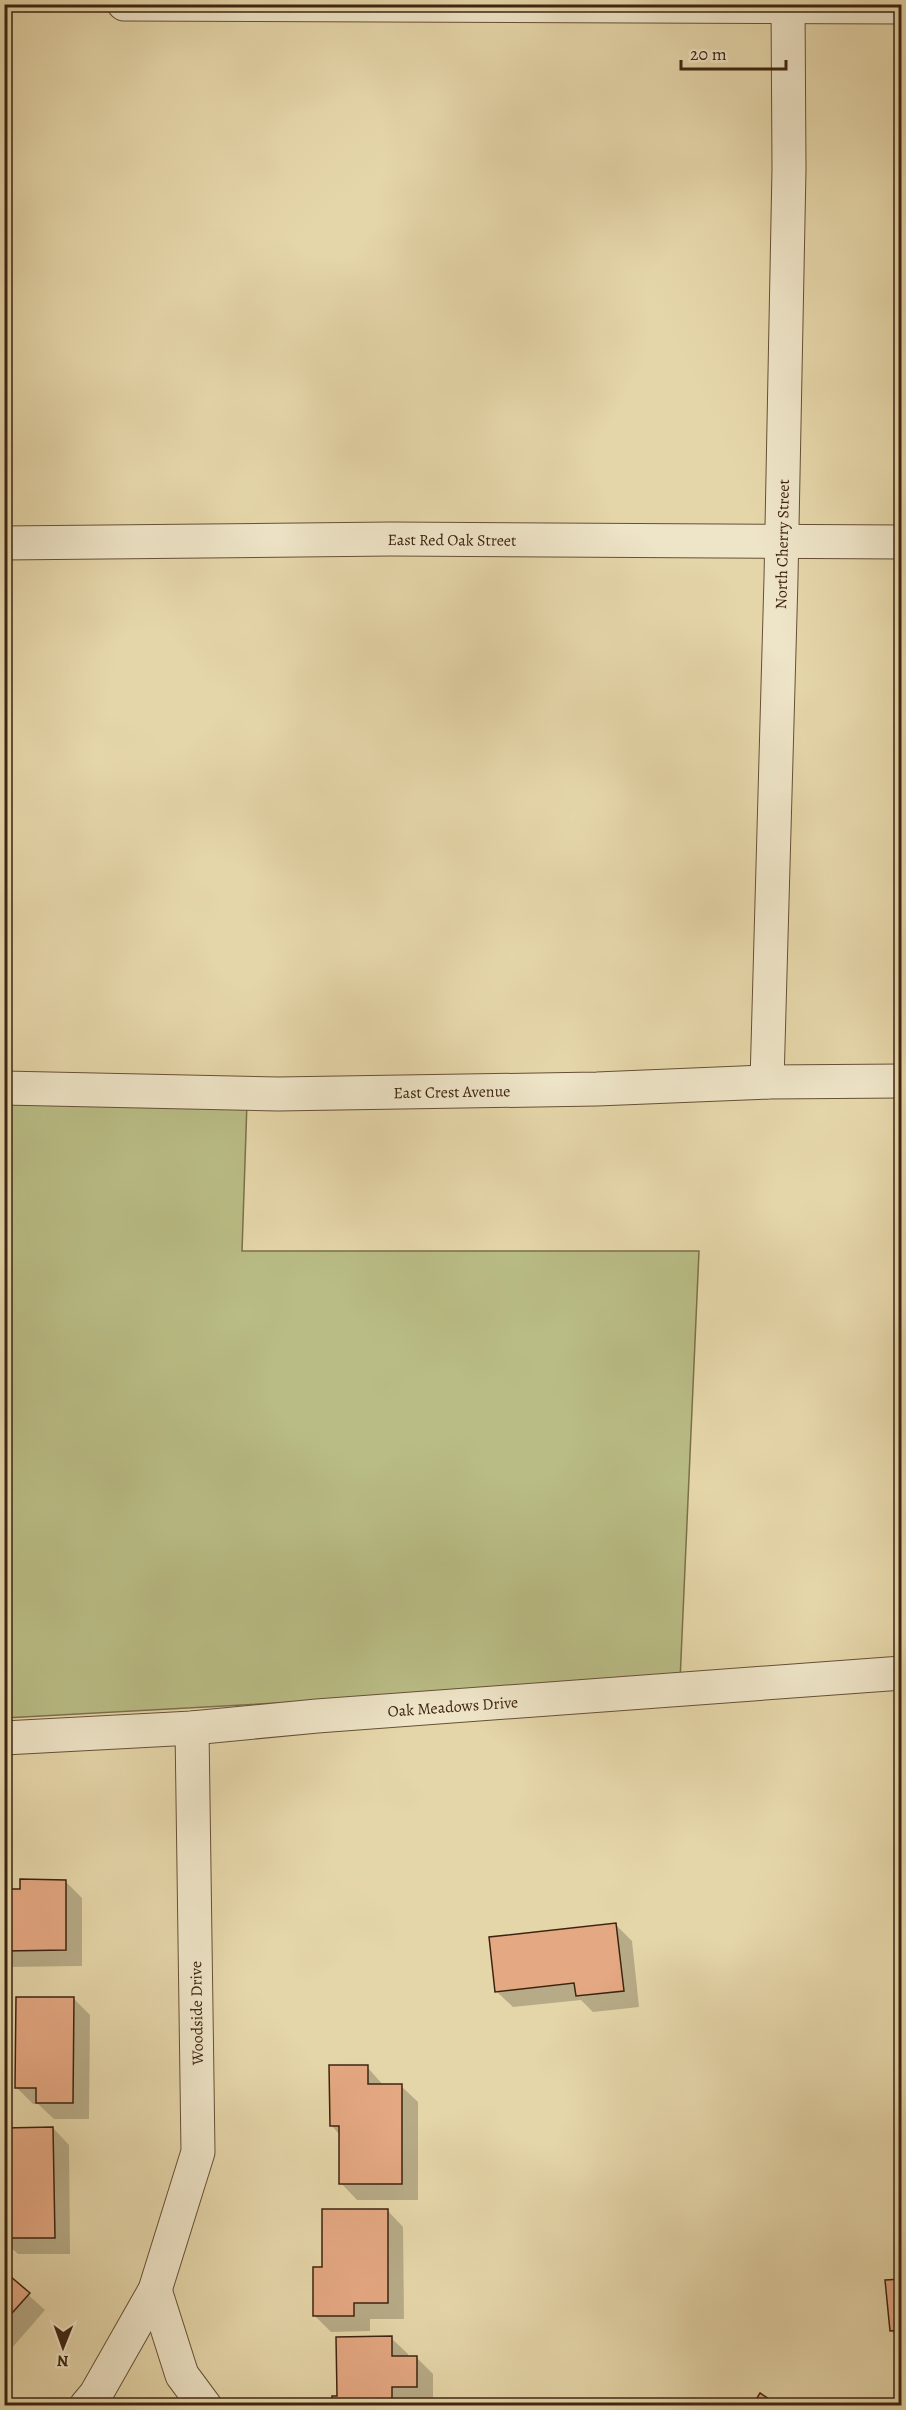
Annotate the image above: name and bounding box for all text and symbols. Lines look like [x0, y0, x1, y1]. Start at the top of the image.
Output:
scale bar [681, 33, 786, 71]
text: 20 m [690, 42, 727, 66]
street label: North Cherry Street [770, 479, 795, 610]
street label: East Red Oak Street [388, 529, 516, 552]
street label: East Crest Avenue [393, 1080, 511, 1104]
street label: Oak Meadows Drive [387, 1691, 519, 1723]
street label: Woodside Drive [185, 1961, 209, 2066]
north arrow [33, 2317, 93, 2377]
text: N [56, 2350, 69, 2372]

